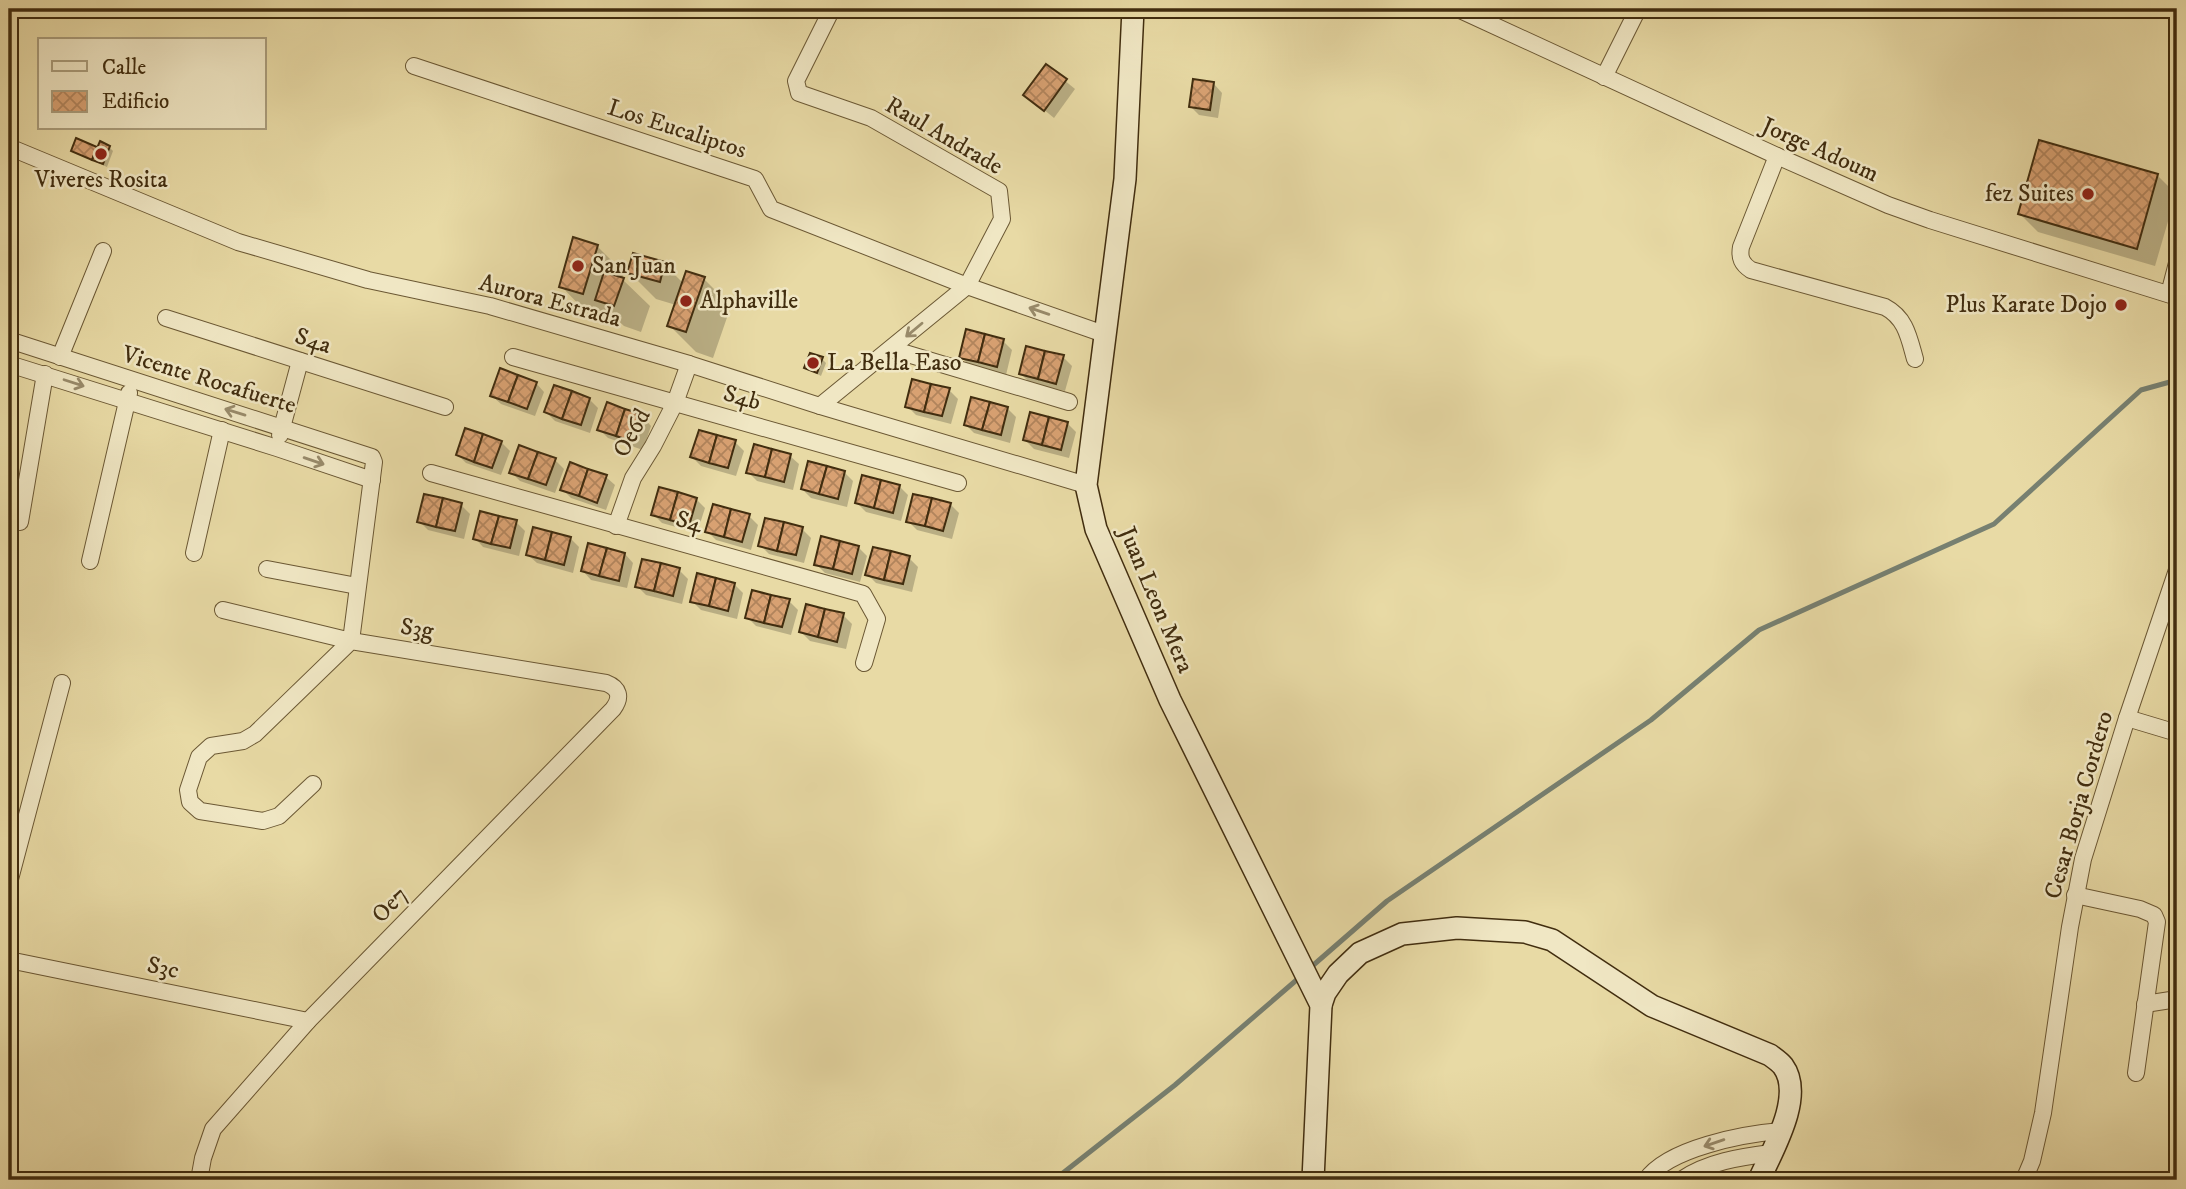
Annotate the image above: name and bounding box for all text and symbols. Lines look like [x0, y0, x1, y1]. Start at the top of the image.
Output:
legend [38, 38, 266, 130]
text: Calle [102, 55, 146, 81]
text: Edificio [102, 89, 169, 115]
street label: Raul Andrade [880, 90, 1008, 182]
street label: Los Eucaliptos [604, 92, 750, 166]
street label: Jorge Adoum [1755, 110, 1883, 189]
marker: Viveres Rosita [93, 146, 109, 162]
place label: Viveres Rosita [33, 165, 168, 195]
place label: fez Suites [1985, 179, 2074, 209]
marker: fez Suites [2080, 186, 2096, 202]
place label: San Juan [592, 251, 676, 281]
marker: San Juan [570, 258, 586, 274]
street label: Aurora Estrada [476, 268, 625, 335]
place label: Alphaville [700, 286, 798, 316]
place label: Plus Karate Dojo [1945, 290, 2107, 320]
marker: Alphaville [678, 293, 694, 309]
marker: Plus Karate Dojo [2113, 297, 2129, 313]
one-way arrow [1029, 304, 1051, 316]
street label: S4a [291, 321, 336, 361]
one-way arrow [906, 322, 924, 338]
street label: Vicente Rocafuerte [117, 339, 300, 421]
place label: La Bella Easo [827, 348, 961, 378]
marker: La Bella Easo [805, 355, 821, 371]
one-way arrow [63, 378, 85, 391]
street label: S4b [720, 378, 764, 418]
street label: Oe6d [606, 403, 658, 463]
one-way arrow [225, 405, 247, 417]
one-way arrow [303, 455, 325, 468]
street label: S4 [672, 504, 707, 540]
street label: Juan Leon Mera [1111, 521, 1201, 678]
street label: S3g [398, 612, 436, 646]
street label: Cesar Borja Cordero [2038, 708, 2120, 902]
street label: Oe7 [365, 880, 415, 930]
street label: S3c [144, 950, 182, 986]
one-way arrow [1704, 1138, 1726, 1150]

